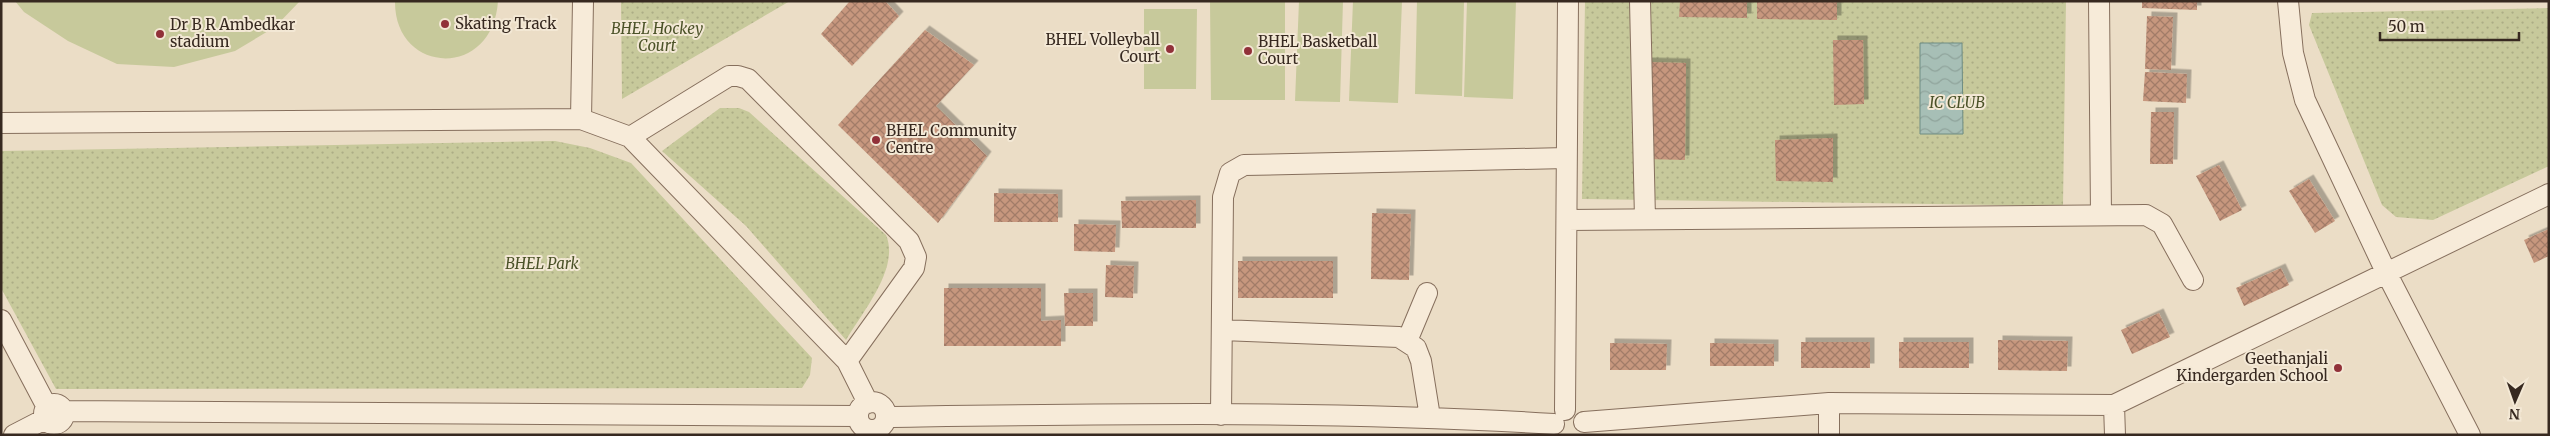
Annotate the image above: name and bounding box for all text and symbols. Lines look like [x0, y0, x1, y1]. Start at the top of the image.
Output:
scale bar [2380, 10, 2519, 42]
place label: Skating Track [455, 14, 557, 33]
place label: Dr B R Ambedkar stadium [170, 15, 296, 51]
text: 50 m [2388, 17, 2425, 36]
marker: Skating Track [439, 18, 451, 30]
park label: BHEL Hockey Court [611, 19, 703, 55]
marker: Dr B R Ambedkar stadium [154, 28, 166, 40]
place label: BHEL Volleyball Court [1046, 30, 1160, 66]
place label: BHEL Basketball Court [1258, 32, 1378, 68]
marker: BHEL Volleyball Court [1164, 43, 1176, 55]
marker: BHEL Basketball Court [1242, 45, 1254, 57]
park label: IC CLUB [1929, 93, 1985, 112]
place label: BHEL Community Centre [886, 121, 1017, 157]
marker: BHEL Community Centre [870, 134, 882, 146]
park label: BHEL Park [505, 254, 580, 273]
place label: Geethanjali Kindergarden School [2176, 349, 2328, 385]
marker: Geethanjali Kindergarden School [2332, 362, 2344, 374]
north arrow [2490, 376, 2540, 426]
text: N [2509, 405, 2520, 423]

